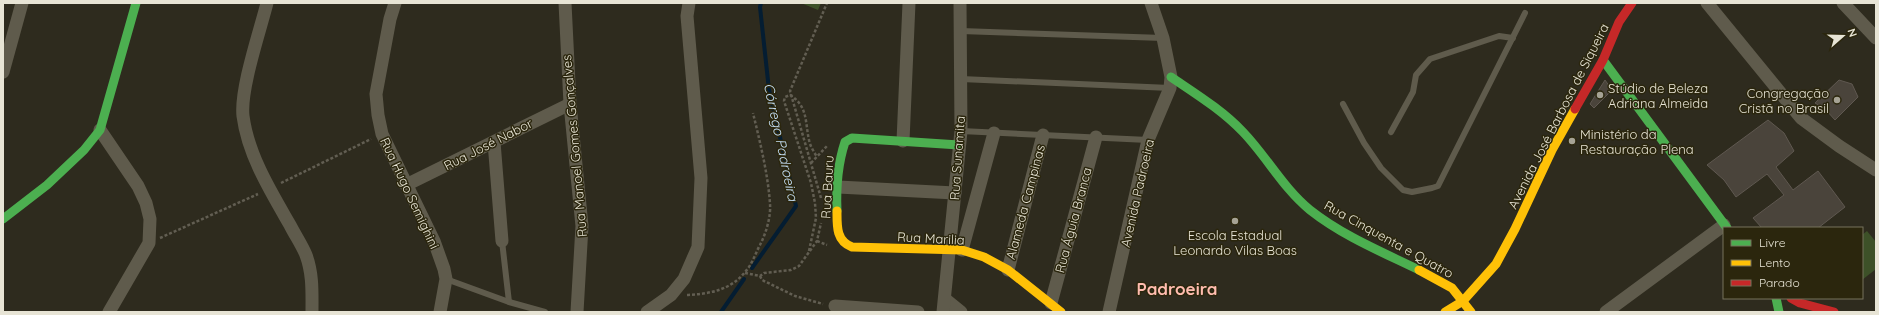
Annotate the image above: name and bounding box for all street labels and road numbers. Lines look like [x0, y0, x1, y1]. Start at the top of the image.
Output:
street label: Avenida José Barbosa de Siqueira [1504, 21, 1612, 211]
street label: Rua Manoel Gomes Gonçalves [558, 54, 590, 238]
street label: Rua José Nabor [441, 115, 535, 173]
street label: Rua Sunamita [946, 115, 968, 201]
street label: Rua Hugo Semighini [377, 135, 443, 251]
street label: Avenida Padroeira [1117, 137, 1157, 249]
street label: Alameda Campinas [1002, 143, 1048, 261]
street label: Rua Bauru [817, 155, 837, 219]
street label: Rua Águia Branca [1051, 165, 1095, 275]
street label: Rua Cinquenta e Quatro [1322, 197, 1457, 281]
street label: Rua Marilia [897, 228, 965, 248]

